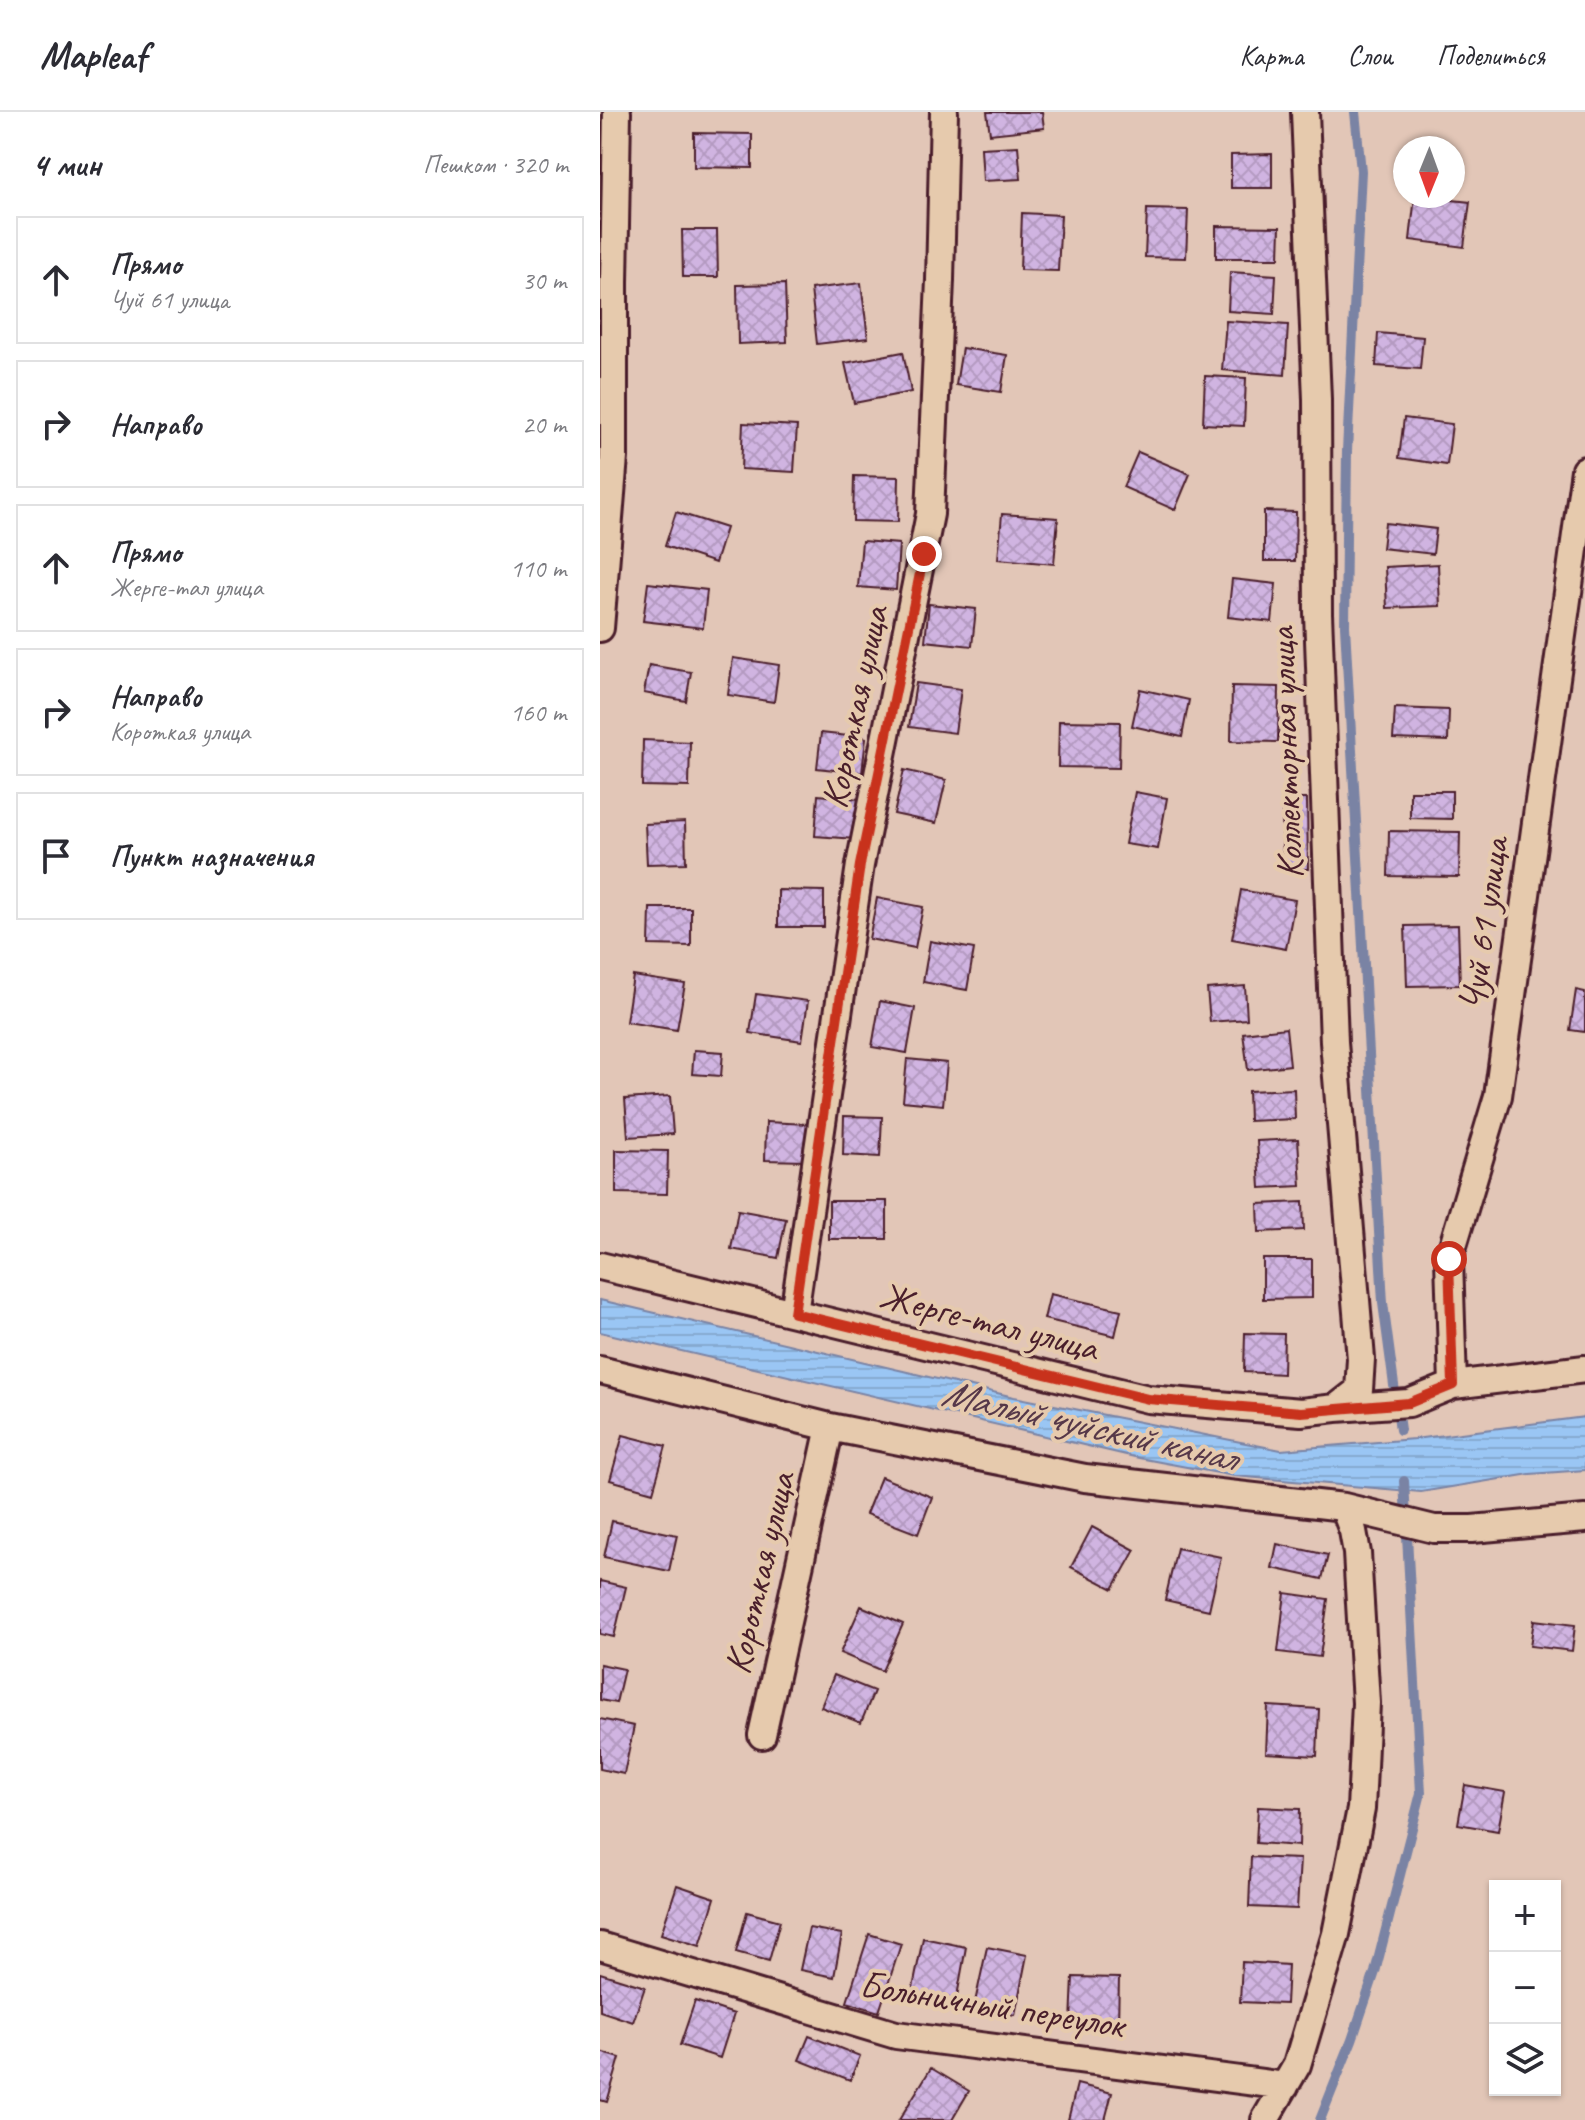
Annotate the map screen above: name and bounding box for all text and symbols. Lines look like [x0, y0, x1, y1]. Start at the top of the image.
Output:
text: Mapleaf [40, 32, 146, 79]
text: Карта [1240, 38, 1304, 73]
text: Слои [1348, 38, 1393, 73]
text: Поделиться [1437, 38, 1545, 73]
north arrow [1393, 136, 1465, 208]
text: 4 мин [32, 143, 101, 186]
text: Пешком · 320 m [423, 148, 568, 181]
text: Прямо [110, 245, 181, 283]
icon: ahead [34, 258, 78, 302]
text: 30 m [522, 264, 566, 297]
text: Чуй 61 улица [110, 283, 229, 316]
icon: right [34, 402, 78, 446]
text: Направо [110, 405, 202, 443]
text: 20 m [522, 408, 566, 441]
text: Прямо [110, 533, 181, 571]
route end [906, 536, 942, 572]
icon: ahead [34, 546, 78, 590]
text: 110 m [510, 552, 566, 585]
text: Жерге-тал улица [110, 571, 263, 604]
street label: Короткая улица [810, 600, 899, 812]
street label: Коллекторная улица [1258, 624, 1313, 879]
text: Направо [110, 677, 202, 715]
icon: right [34, 690, 78, 734]
text: 160 m [510, 696, 566, 729]
text: Короткая улица [110, 715, 250, 748]
street label: Чуй 61 улица [1448, 831, 1519, 1013]
icon: arrive [34, 834, 78, 878]
text: Пункт назначения [110, 837, 313, 875]
route start [1431, 1241, 1467, 1277]
street label: Жерге-тал улица [875, 1272, 1105, 1372]
water label: Малый чуйский канал [937, 1367, 1246, 1484]
street label: Короткая улица [714, 1466, 806, 1678]
map controls [1489, 1880, 1561, 2096]
button: + [1489, 1880, 1561, 1952]
button: − [1489, 1952, 1561, 2024]
street label: Больничный переулок [857, 1960, 1131, 2049]
button: layers [1489, 2024, 1561, 2096]

